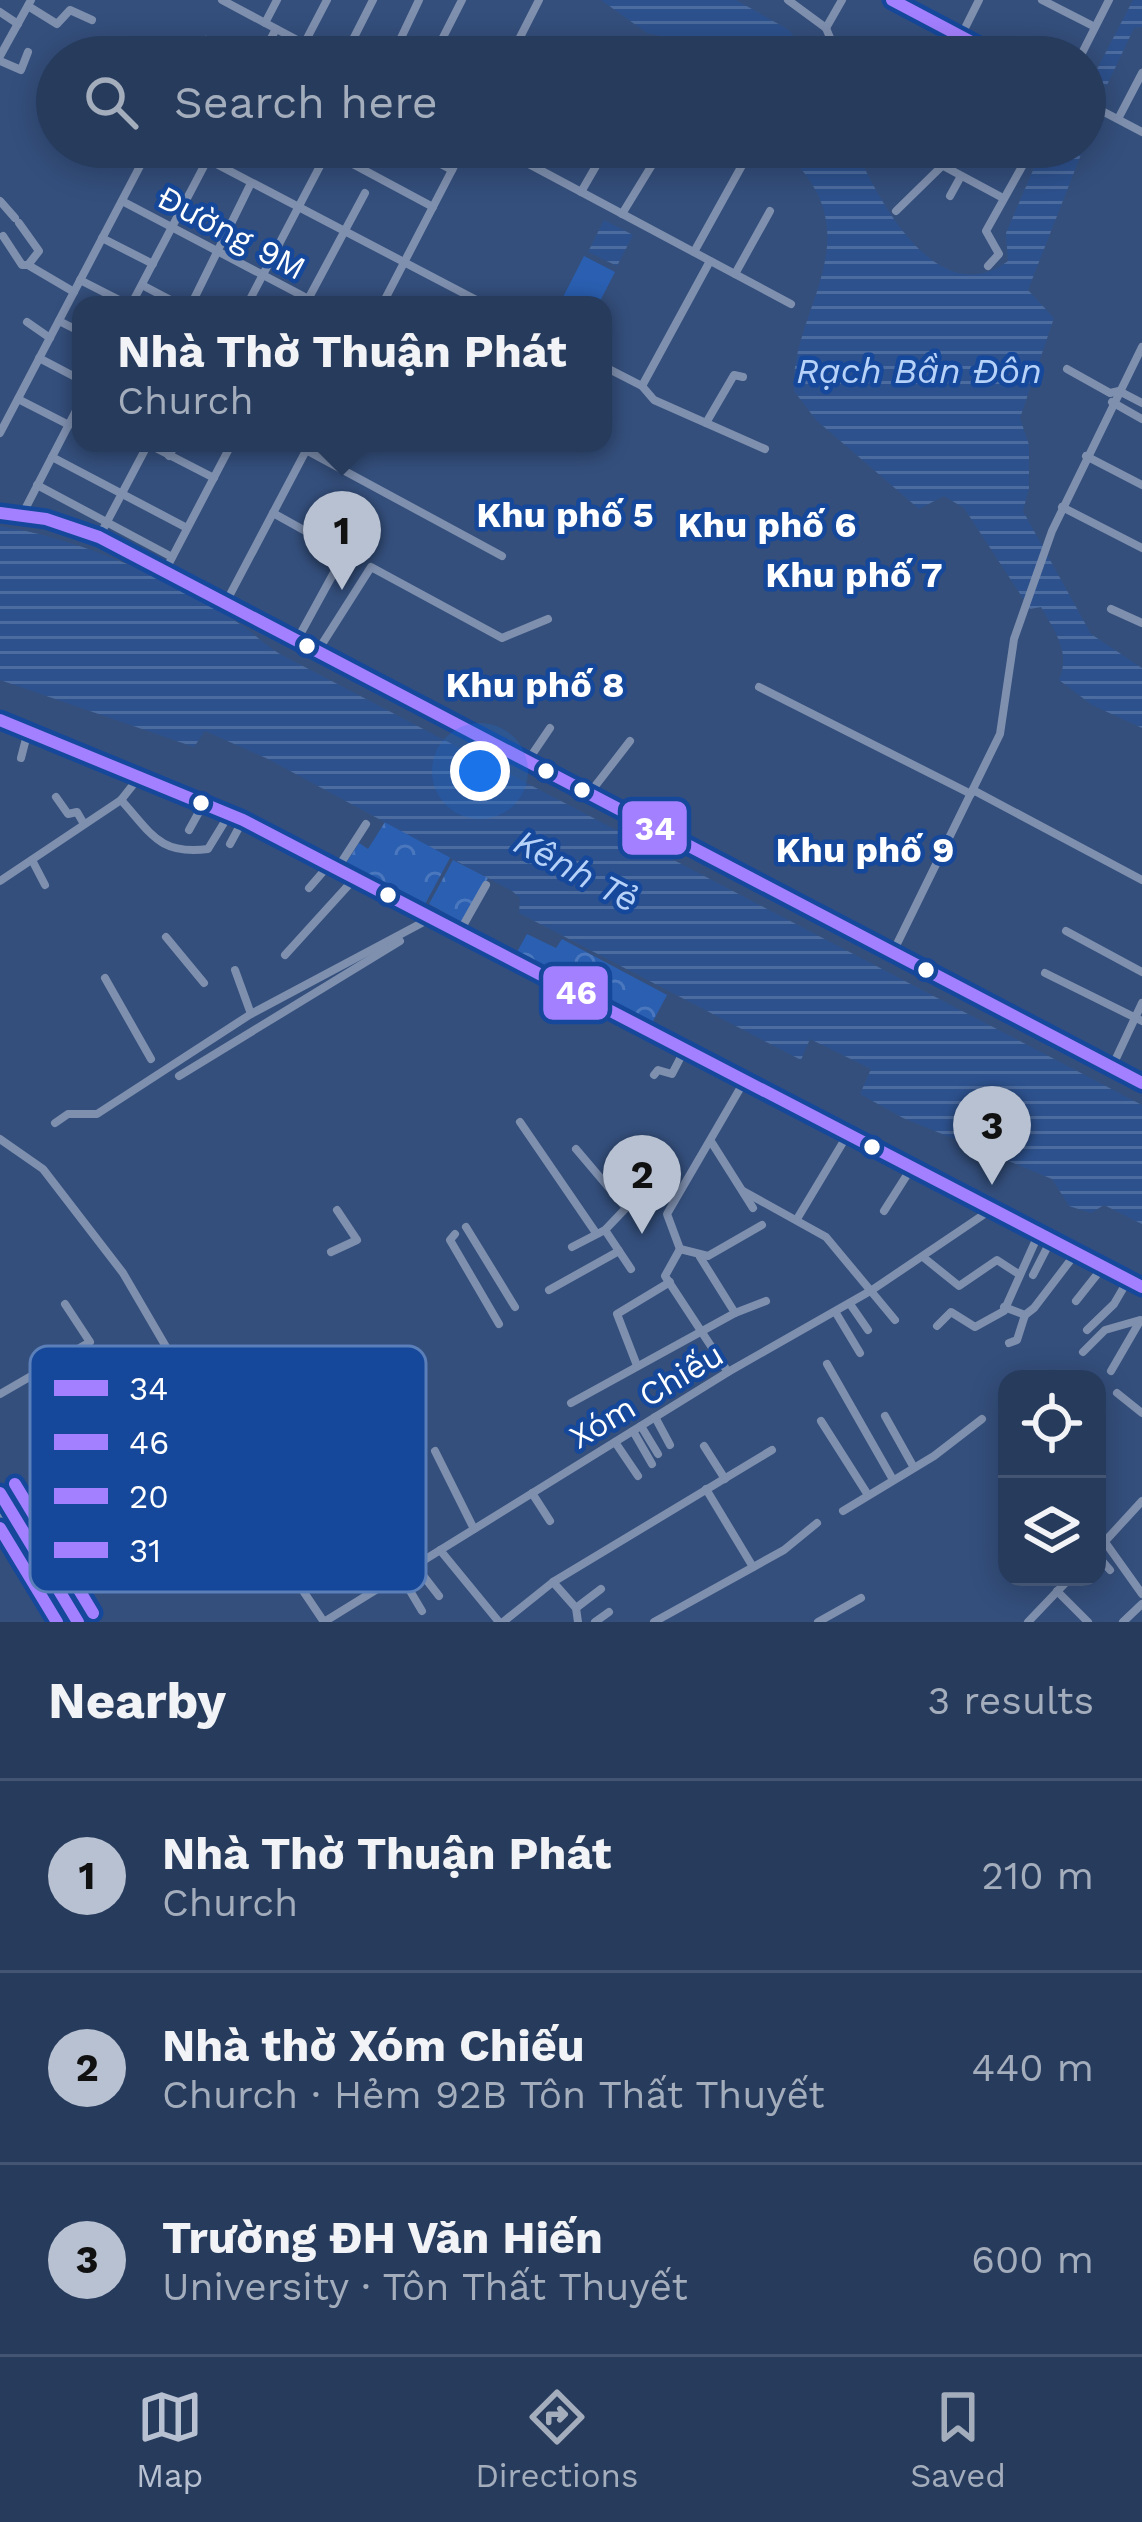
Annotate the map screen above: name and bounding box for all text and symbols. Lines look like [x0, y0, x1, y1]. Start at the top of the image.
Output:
search box [36, 36, 1106, 168]
icon: search [78, 69, 144, 135]
text: Search here [174, 76, 438, 129]
street label: Đường 9M [151, 177, 313, 288]
popup [72, 296, 612, 452]
text: Nhà Thờ Thuận Phát [117, 325, 567, 378]
water label: Rạch Bần Đôn [796, 350, 1042, 392]
text: Church [117, 378, 254, 423]
pin: 1 [303, 491, 381, 590]
district label: Khu phố 5 [476, 494, 654, 536]
district label: Khu phố 6 [678, 504, 856, 546]
district label: Khu phố 7 [765, 554, 943, 596]
unlabelled marker [296, 635, 318, 657]
district label: Khu phố 8 [445, 664, 625, 706]
your location [450, 741, 510, 801]
unlabelled marker [535, 760, 557, 782]
unlabelled marker [571, 779, 593, 801]
unlabelled marker [190, 792, 212, 814]
line badge: 34 [620, 799, 689, 857]
text: 34 [635, 809, 675, 848]
water label: Kênh Tẻ [507, 821, 646, 921]
district label: Khu phố 9 [776, 829, 954, 871]
unlabelled marker [377, 884, 399, 906]
unlabelled marker [915, 959, 937, 981]
line badge: 46 [541, 964, 610, 1022]
text: 46 [555, 973, 597, 1012]
pin: 3 [953, 1086, 1031, 1185]
pin: 2 [603, 1135, 681, 1234]
unlabelled marker [861, 1136, 883, 1158]
street label: Xóm Chiếu [562, 1334, 730, 1457]
legend [30, 1346, 426, 1592]
text: 34 [129, 1369, 168, 1408]
map controls [998, 1370, 1106, 1586]
button: locate [998, 1370, 1106, 1478]
text: 46 [129, 1423, 169, 1462]
text: 20 [129, 1477, 169, 1516]
button: layers [998, 1478, 1106, 1586]
text: 31 [129, 1531, 161, 1570]
text: Nearby [48, 1671, 226, 1730]
text: 3 results [928, 1678, 1094, 1723]
text: Nhà Thờ Thuận Phát [162, 1827, 611, 1880]
text: 1 [79, 1853, 95, 1898]
text: 210 m [981, 1853, 1094, 1898]
text: Church [162, 1880, 298, 1925]
text: Nhà thờ Xóm Chiếu [162, 2019, 585, 2072]
text: 2 [75, 2045, 99, 2090]
text: 440 m [972, 2045, 1094, 2090]
text: Church · Hẻm 92B Tôn Thất Thuyết [162, 2072, 825, 2117]
text: Trường ĐH Văn Hiến [162, 2211, 603, 2264]
text: 3 [75, 2237, 99, 2282]
text: 600 m [971, 2237, 1094, 2282]
text: University · Tôn Thất Thuyết [162, 2264, 688, 2309]
tab: Map [136, 2384, 203, 2495]
tab: Directions [475, 2384, 638, 2495]
tab: Saved [910, 2384, 1006, 2495]

